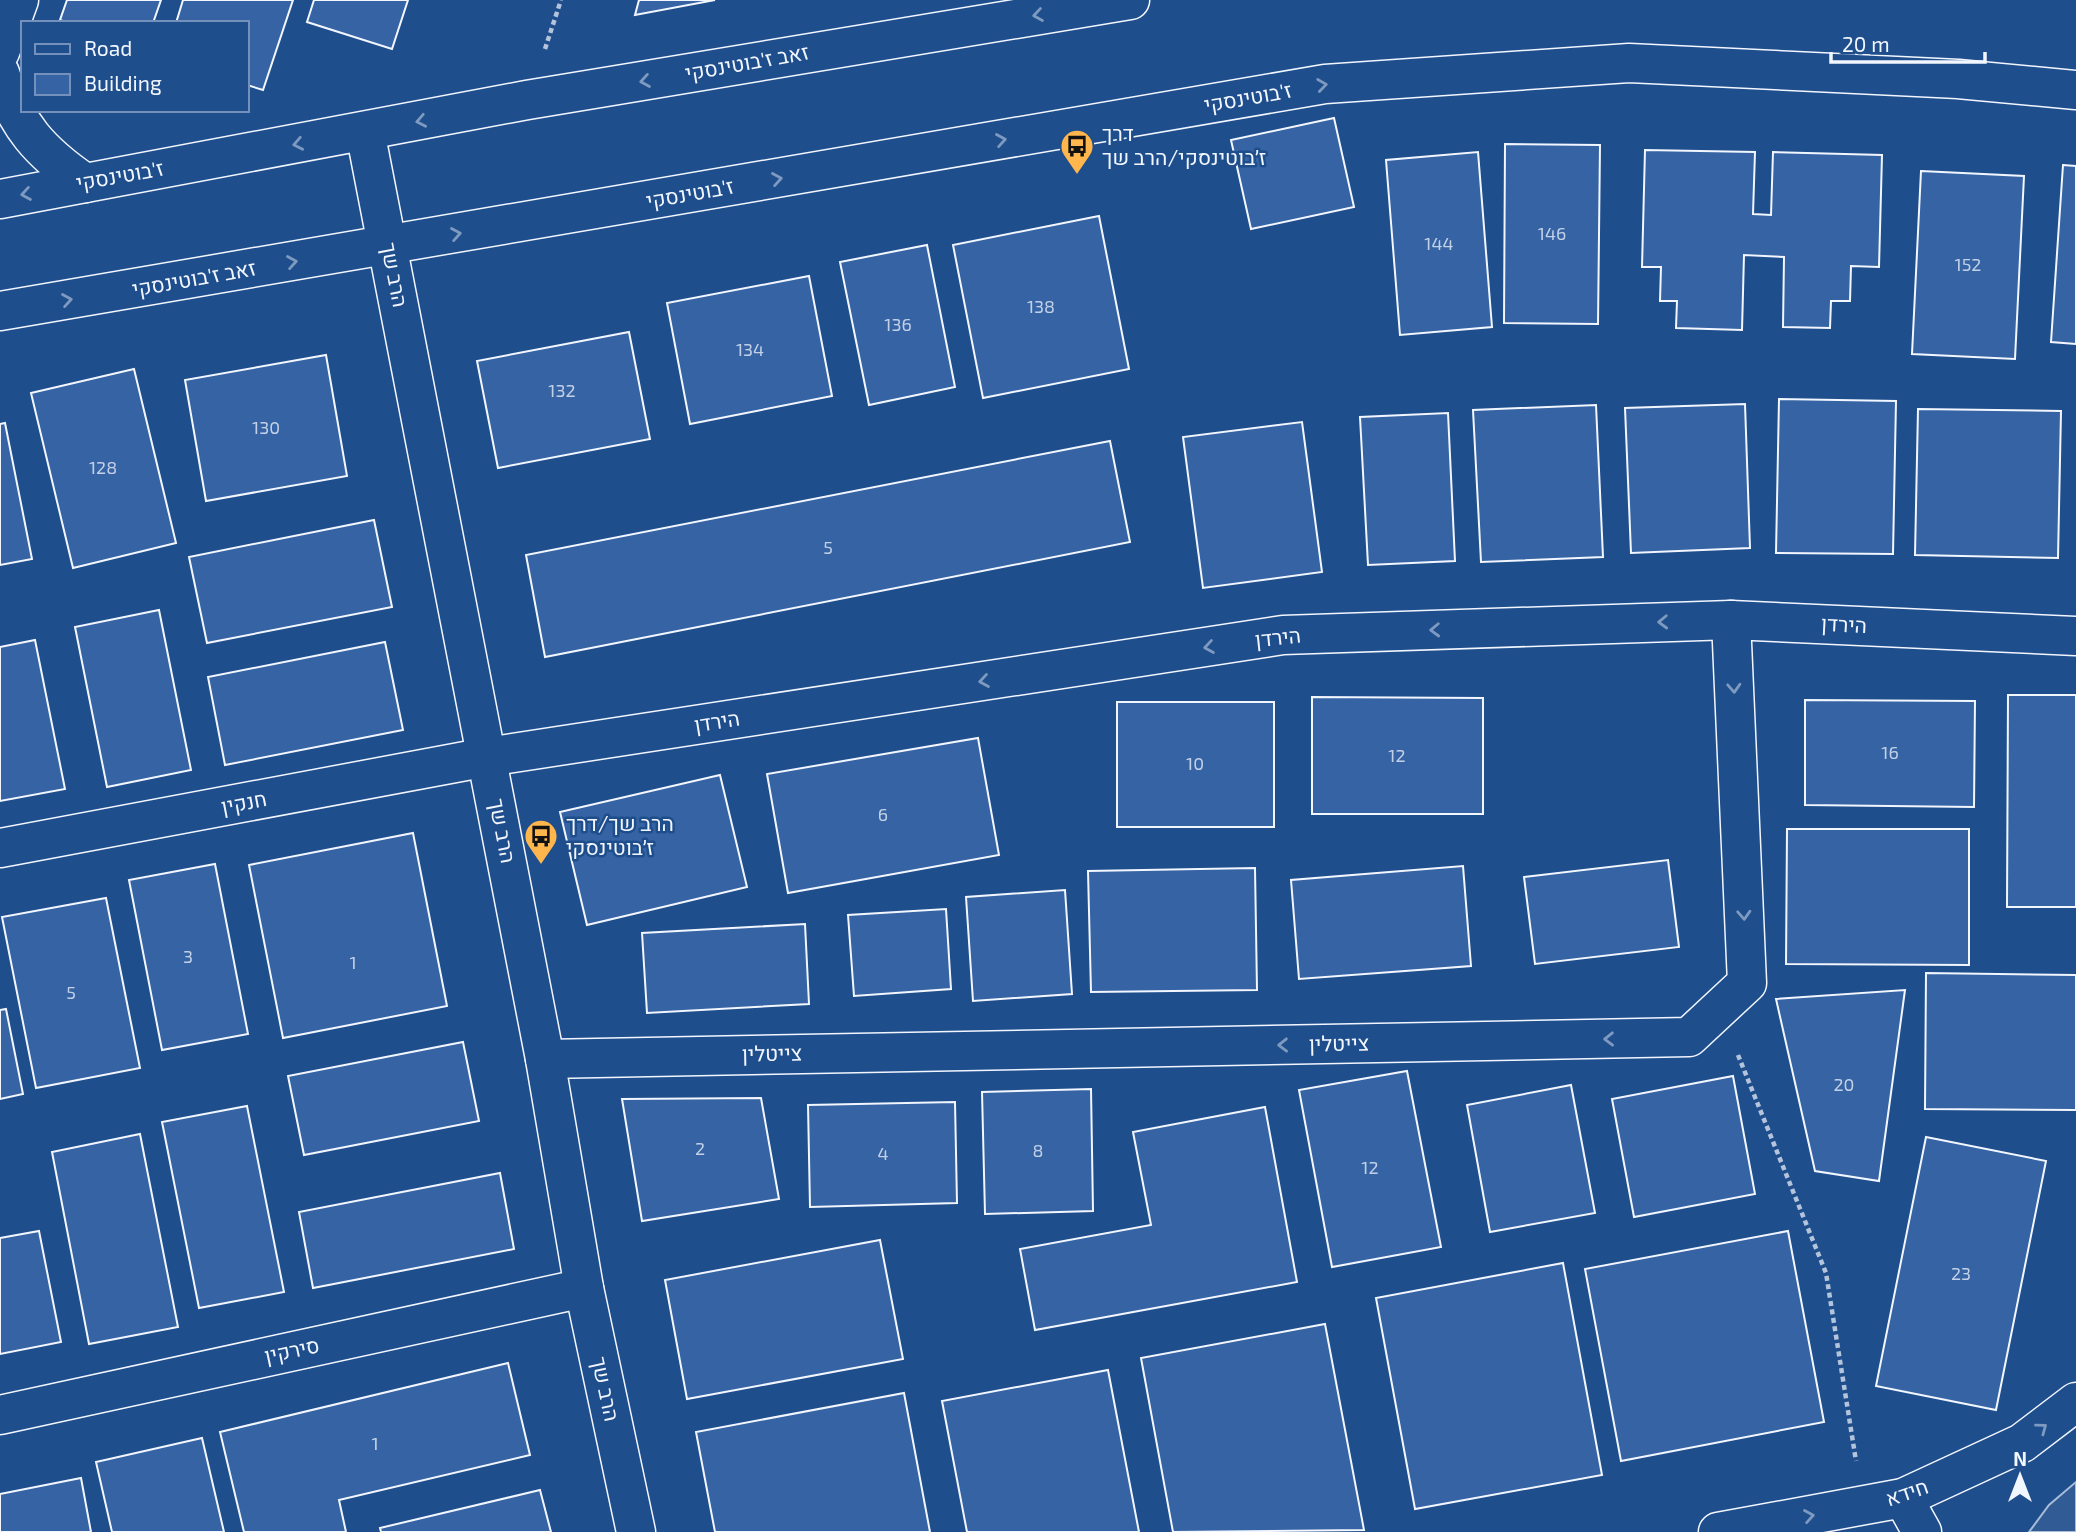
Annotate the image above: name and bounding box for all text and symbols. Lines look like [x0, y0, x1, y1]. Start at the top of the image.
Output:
one-way arrow [1032, 7, 1044, 22]
legend [21, 21, 248, 112]
scale bar [1831, 21, 1985, 65]
text: 20 m [1842, 31, 1890, 56]
text: Road [84, 35, 132, 60]
street label: זאב ז'בוטינסקי [683, 38, 811, 85]
text: Building [84, 70, 162, 95]
one-way arrow [639, 73, 650, 88]
street label: ז'בוטינסקי [1202, 77, 1294, 117]
one-way arrow [1316, 78, 1328, 93]
one-way arrow [415, 112, 427, 127]
place label: דרך ז׳בוטינסקי/הרב שך [1102, 120, 1266, 169]
bus stop icon: דרך ז׳בוטינסקי/הרב שך [1058, 127, 1096, 176]
one-way arrow [995, 133, 1007, 148]
one-way arrow [292, 135, 304, 150]
street label: ז'בוטינסקי [74, 155, 166, 195]
one-way arrow [771, 172, 783, 187]
street label: ז'בוטינסקי [644, 173, 736, 213]
one-way arrow [20, 186, 32, 201]
house number: 146 [1538, 222, 1566, 244]
one-way arrow [450, 228, 462, 243]
house number: 144 [1424, 232, 1454, 254]
street label: הרב שך [377, 240, 414, 309]
house number: 152 [1955, 253, 1981, 275]
street label: זאב ז'בוטינסקי [130, 254, 258, 301]
one-way arrow [286, 255, 298, 270]
one-way arrow [61, 293, 73, 308]
house number: 138 [1027, 295, 1055, 317]
house number: 136 [884, 313, 912, 335]
house number: 134 [736, 338, 764, 360]
house number: 132 [548, 379, 576, 401]
house number: 130 [252, 416, 280, 438]
house number: 128 [89, 456, 117, 478]
house number: 5 [823, 536, 833, 558]
street label: הירדן [1820, 610, 1868, 637]
one-way arrow [1657, 615, 1668, 630]
street label: הירדן [1254, 622, 1302, 651]
one-way arrow [1429, 623, 1440, 638]
one-way arrow [1203, 639, 1215, 654]
one-way arrow [978, 673, 990, 688]
one-way arrow [1726, 683, 1741, 694]
street label: הירדן [692, 705, 741, 736]
house number: 16 [1881, 741, 1899, 763]
house number: 12 [1388, 744, 1406, 766]
house number: 10 [1186, 752, 1204, 774]
street label: חנקין [219, 785, 269, 818]
street label: הרב שך [485, 796, 522, 865]
house number: 6 [878, 803, 888, 825]
place label: הרב שך/דרך ז׳בוטינסקי [566, 810, 674, 859]
bus stop icon: הרב שך/דרך ז׳בוטינסקי [522, 817, 560, 866]
one-way arrow [1737, 910, 1752, 921]
house number: 3 [183, 945, 193, 967]
house number: 1 [349, 951, 357, 973]
house number: 5 [66, 981, 76, 1003]
street label: צייטלין [1309, 1029, 1369, 1056]
one-way arrow [1603, 1031, 1614, 1047]
one-way arrow [1278, 1037, 1288, 1053]
street label: צייטלין [742, 1039, 802, 1066]
house number: 20 [1834, 1073, 1854, 1095]
house number: 2 [695, 1137, 705, 1159]
house number: 8 [1033, 1139, 1043, 1161]
house number: 4 [877, 1142, 889, 1164]
house number: 12 [1361, 1156, 1379, 1178]
house number: 23 [1951, 1262, 1971, 1284]
street label: סירקין [262, 1332, 321, 1368]
street label: הרב שך [587, 1354, 625, 1423]
one-way arrow [2034, 1423, 2047, 1436]
house number: 1 [371, 1432, 379, 1454]
north arrow [1985, 1441, 2055, 1511]
text: N [2013, 1447, 2027, 1470]
street label: חידא [1882, 1473, 1931, 1510]
one-way arrow [1803, 1509, 1815, 1524]

